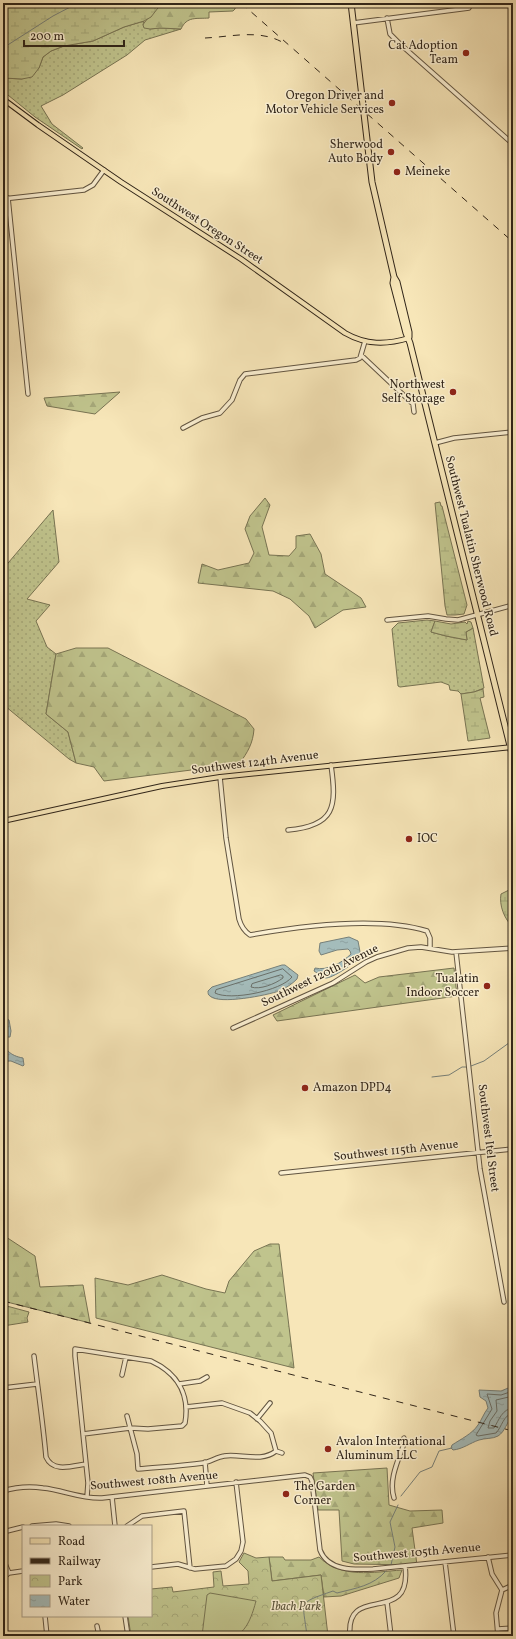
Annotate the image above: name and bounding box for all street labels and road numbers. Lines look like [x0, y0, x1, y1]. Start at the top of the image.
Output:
street label: Southwest Oregon Street [148, 184, 266, 268]
street label: Southwest Tualatin Sherwood Road [441, 454, 501, 638]
street label: Southwest 124th Avenue [190, 747, 320, 779]
street label: Southwest 120th Avenue [259, 941, 382, 1011]
street label: Southwest Itel Street [473, 1083, 503, 1193]
street label: Southwest 115th Avenue [333, 1136, 459, 1166]
street label: Southwest 108th Avenue [89, 1467, 219, 1495]
street label: Southwest 105th Avenue [353, 1539, 482, 1567]

